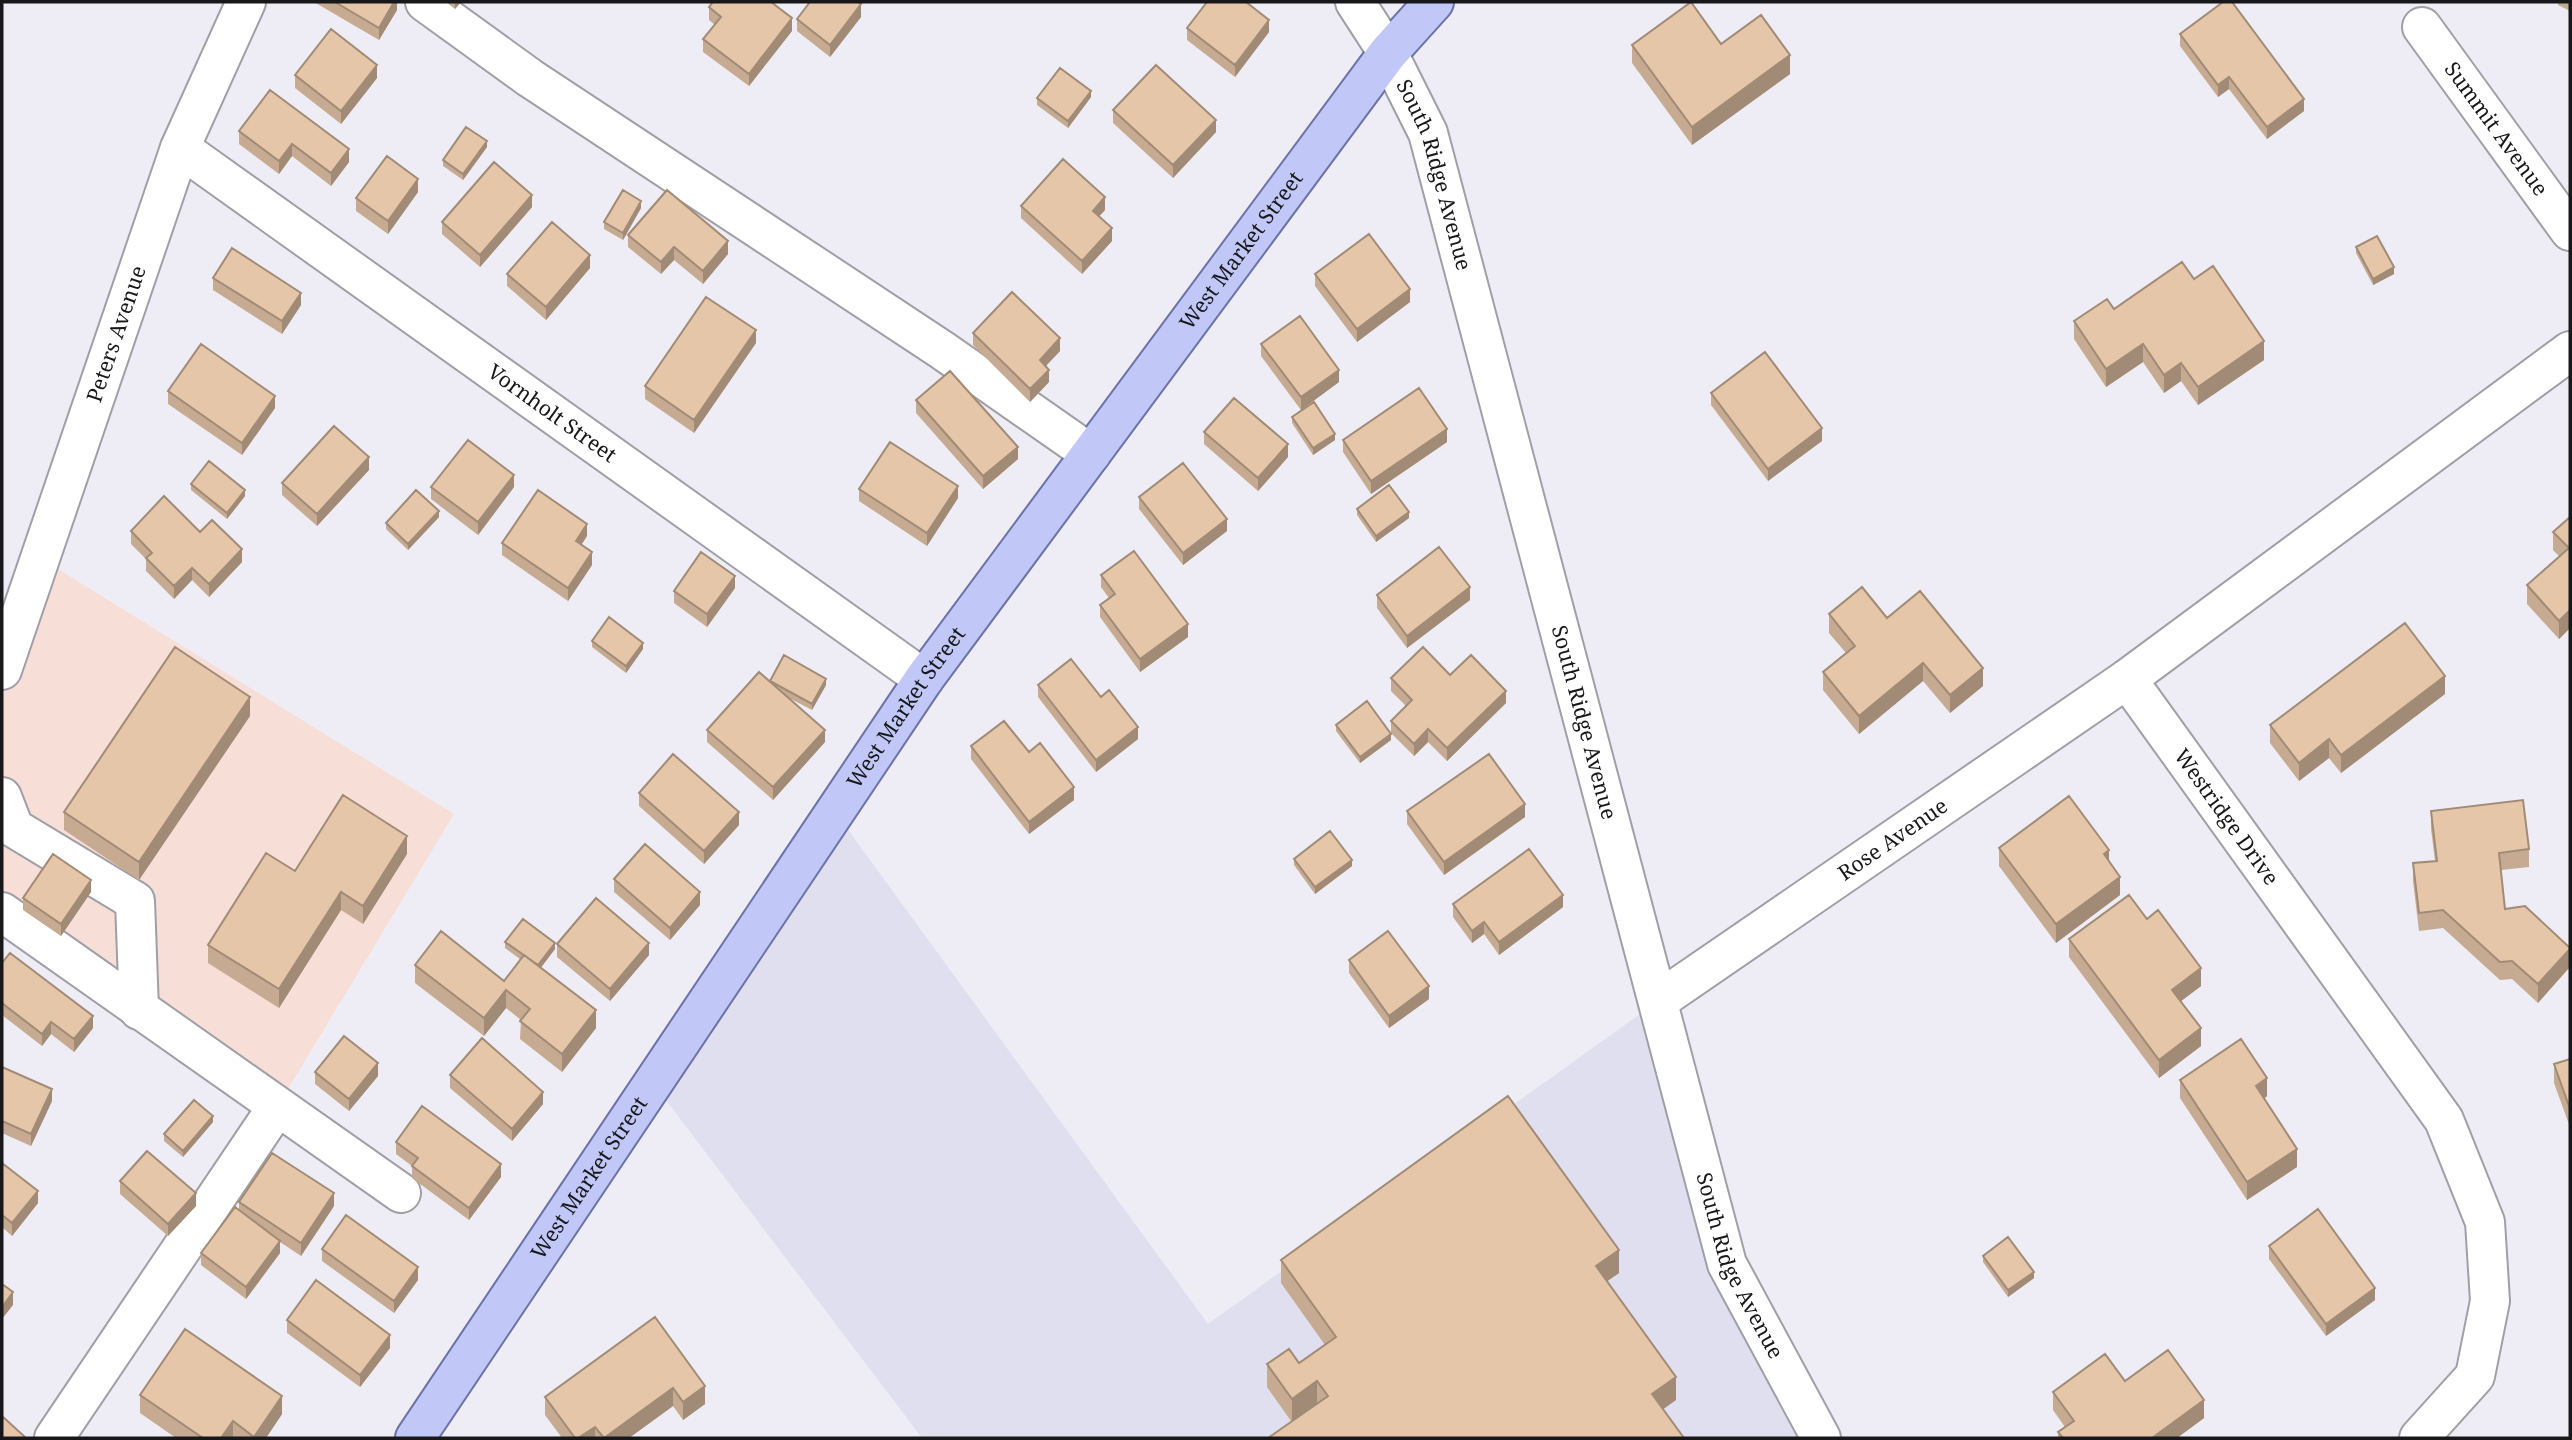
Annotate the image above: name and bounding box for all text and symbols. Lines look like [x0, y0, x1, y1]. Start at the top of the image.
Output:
street label: Summit Avenue [2439, 56, 2555, 201]
street label: South Ridge Avenue [1390, 74, 1479, 273]
street label: West Market Street [1173, 165, 1309, 335]
street label: Peters Avenue [79, 262, 152, 406]
street label: Vornholt Street [483, 357, 623, 468]
street label: West Market Street [840, 621, 971, 793]
street label: South Ridge Avenue [1546, 622, 1624, 822]
street label: Westridge Drive [2168, 743, 2286, 890]
street label: Rose Avenue [1832, 791, 1953, 886]
street label: West Market Street [524, 1091, 653, 1264]
street label: South Ridge Avenue [1690, 1169, 1790, 1363]

